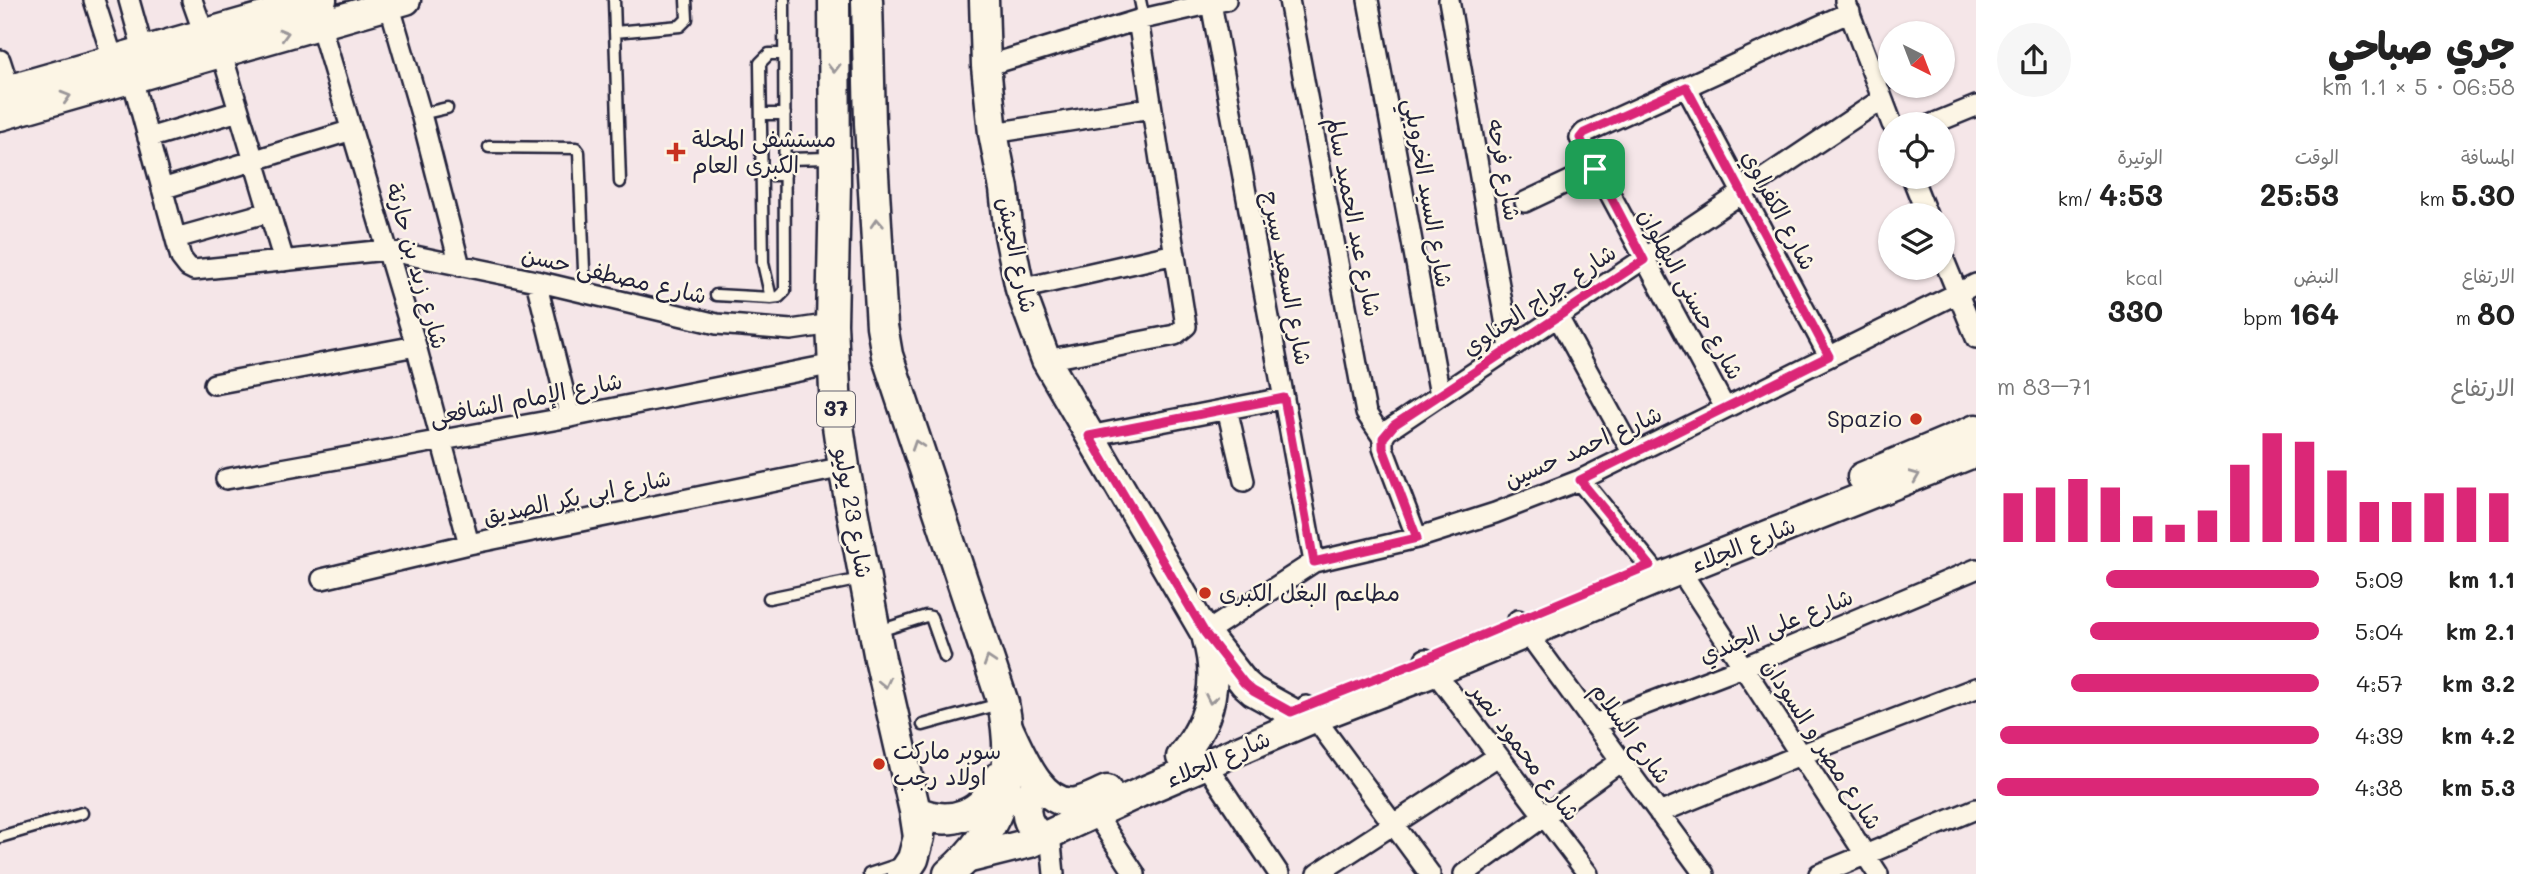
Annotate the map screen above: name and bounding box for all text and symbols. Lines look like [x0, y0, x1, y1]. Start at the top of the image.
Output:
text: جري صباحي [2328, 20, 2515, 70]
north arrow [1878, 21, 1955, 98]
map controls [1878, 21, 1955, 280]
button: share [1997, 23, 2071, 97]
one-way arrow [278, 27, 290, 42]
one-way arrow [826, 63, 842, 74]
text: 06:58 · 5 × 1.1 km [2322, 71, 2515, 101]
one-way arrow [59, 90, 71, 105]
street label: شارع السيد الخرويلي [1391, 96, 1460, 291]
button: locate [1878, 112, 1955, 189]
street label: شارع عبد الحميد سالم [1317, 114, 1389, 320]
street label: شارع فرحه [1479, 117, 1529, 223]
place label: مستشفى المحلة الكبرى العام [692, 123, 836, 183]
pin [1565, 139, 1625, 199]
marker: مستشفى المحلة الكبرى العام [666, 142, 686, 162]
street label: شارع الكفراوي [1733, 144, 1824, 276]
text: الوتيرة [2117, 144, 2163, 169]
text: الوقت [2295, 144, 2339, 169]
text: المسافة [2461, 144, 2515, 169]
icon: arrive [1576, 150, 1614, 188]
text: 4:53 [2099, 174, 2163, 214]
text: 25:53 [2260, 174, 2339, 214]
text: 5.30 [2451, 174, 2515, 214]
street label: شارع زيد بن حارثة [378, 179, 456, 353]
text: /km [2058, 186, 2099, 211]
text: km [2420, 186, 2451, 211]
street label: شارع السعيد سيرج [1254, 188, 1320, 368]
street label: شارع الجيش [989, 194, 1045, 316]
street label: شارع حسنى البهلوان [1631, 202, 1751, 386]
button: layers [1878, 203, 1955, 280]
one-way arrow [869, 217, 884, 228]
street label: شارع جراج الحناوي [1456, 236, 1623, 364]
street label: شارع مصطفى حسن [518, 238, 710, 312]
text: النبض [2294, 263, 2339, 288]
text: الارتفاع [2462, 263, 2515, 288]
text: kcal [2125, 265, 2163, 290]
text: 330 [2108, 290, 2163, 330]
text: 164 [2289, 293, 2339, 333]
text: 80 [2477, 293, 2515, 333]
text: bpm [2243, 305, 2289, 330]
text: m [2456, 305, 2477, 330]
street label: شارع الإمام الشافعى [427, 365, 625, 435]
text: 71–83 m [1997, 371, 2092, 401]
text: الارتفاع [2451, 372, 2515, 402]
road number: 37 [817, 392, 855, 426]
street label: شارع احمد حسين [1499, 398, 1667, 496]
place label: Spazio [1827, 403, 1902, 433]
marker: Spazio [1908, 411, 1924, 427]
one-way arrow [911, 440, 925, 452]
street label: شارع 23 يوليو [826, 444, 880, 581]
street label: شارع ابى بكر الصديق [480, 461, 674, 533]
one-way arrow [1908, 471, 1920, 485]
street label: شارع الجلاء [1686, 509, 1800, 581]
text: 5:09 [2355, 564, 2403, 594]
text: 1.1 km [2449, 564, 2515, 594]
place label: مطاعم البغل الكبرى [1219, 577, 1400, 611]
street label: شارع على الجندي [1694, 581, 1858, 672]
marker: مطاعم البغل الكبرى [1197, 585, 1213, 601]
text: 5:04 [2355, 616, 2403, 646]
text: 2.1 km [2446, 616, 2515, 646]
street label: شارع مصر و السودان [1755, 652, 1889, 836]
one-way arrow [983, 655, 997, 668]
text: 4:57 [2356, 668, 2403, 698]
text: 3.2 km [2442, 668, 2515, 698]
street label: شارع محمود نصر [1461, 675, 1588, 828]
street label: شارع السلام [1582, 676, 1679, 792]
one-way arrow [877, 677, 892, 689]
one-way arrow [1204, 693, 1219, 705]
text: 4:39 [2355, 720, 2403, 750]
text: 4.2 km [2442, 720, 2515, 750]
street label: شارع الجلاء [1161, 723, 1275, 795]
place label: سوبر ماركت اولاد رجب [893, 735, 1001, 791]
marker: سوبر ماركت اولاد رجب [871, 756, 887, 772]
text: 4:38 [2355, 772, 2403, 802]
text: 5.3 km [2442, 772, 2515, 802]

